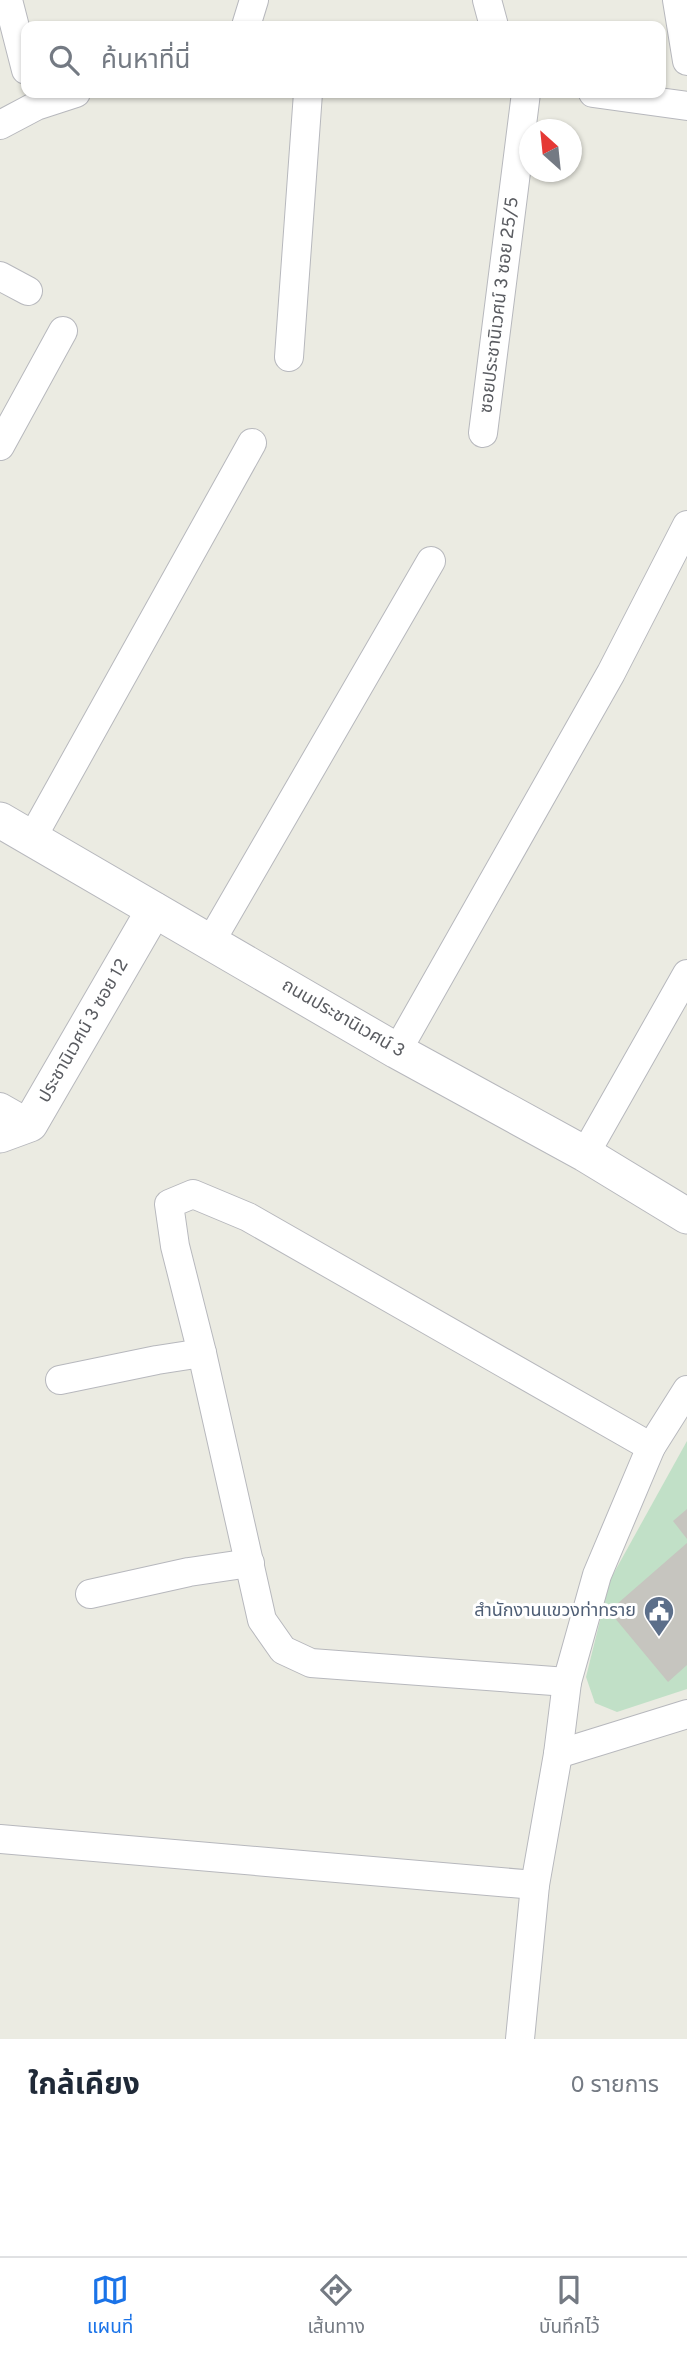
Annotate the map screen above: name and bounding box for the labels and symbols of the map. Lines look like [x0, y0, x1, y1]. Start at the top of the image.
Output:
north arrow [519, 119, 582, 182]
street label: ซอยประชานิเวศน์ 3 ซอย 25/5 [475, 195, 525, 415]
street label: ประชานิเวศน์ 3 ซอย 12 [33, 955, 135, 1107]
street label: ถนนประชานิเวศน์ 3 [277, 974, 409, 1064]
public building icon: สำนักงานแขวงท่าทราย [642, 1594, 676, 1638]
place label: สำนักงานแขวงท่าทราย [474, 1600, 636, 1623]

